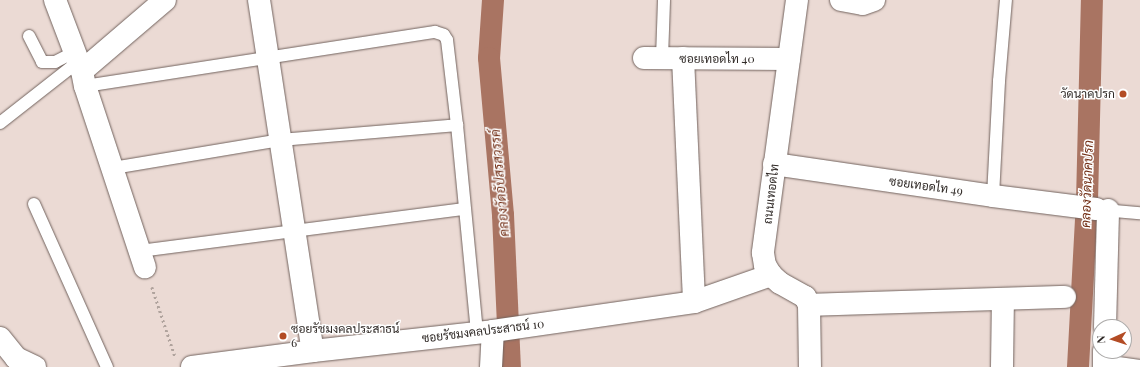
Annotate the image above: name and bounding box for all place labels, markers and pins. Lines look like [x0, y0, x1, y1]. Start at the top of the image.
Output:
place label: วัดนาคปรก [1060, 87, 1115, 101]
marker: วัดนาคปรก [1118, 89, 1128, 99]
place label: ซอยรัชมงคลประสาธน์ 6 [291, 322, 399, 350]
marker: ซอยรัชมงคลประสาธน์ 6 [278, 331, 288, 341]

